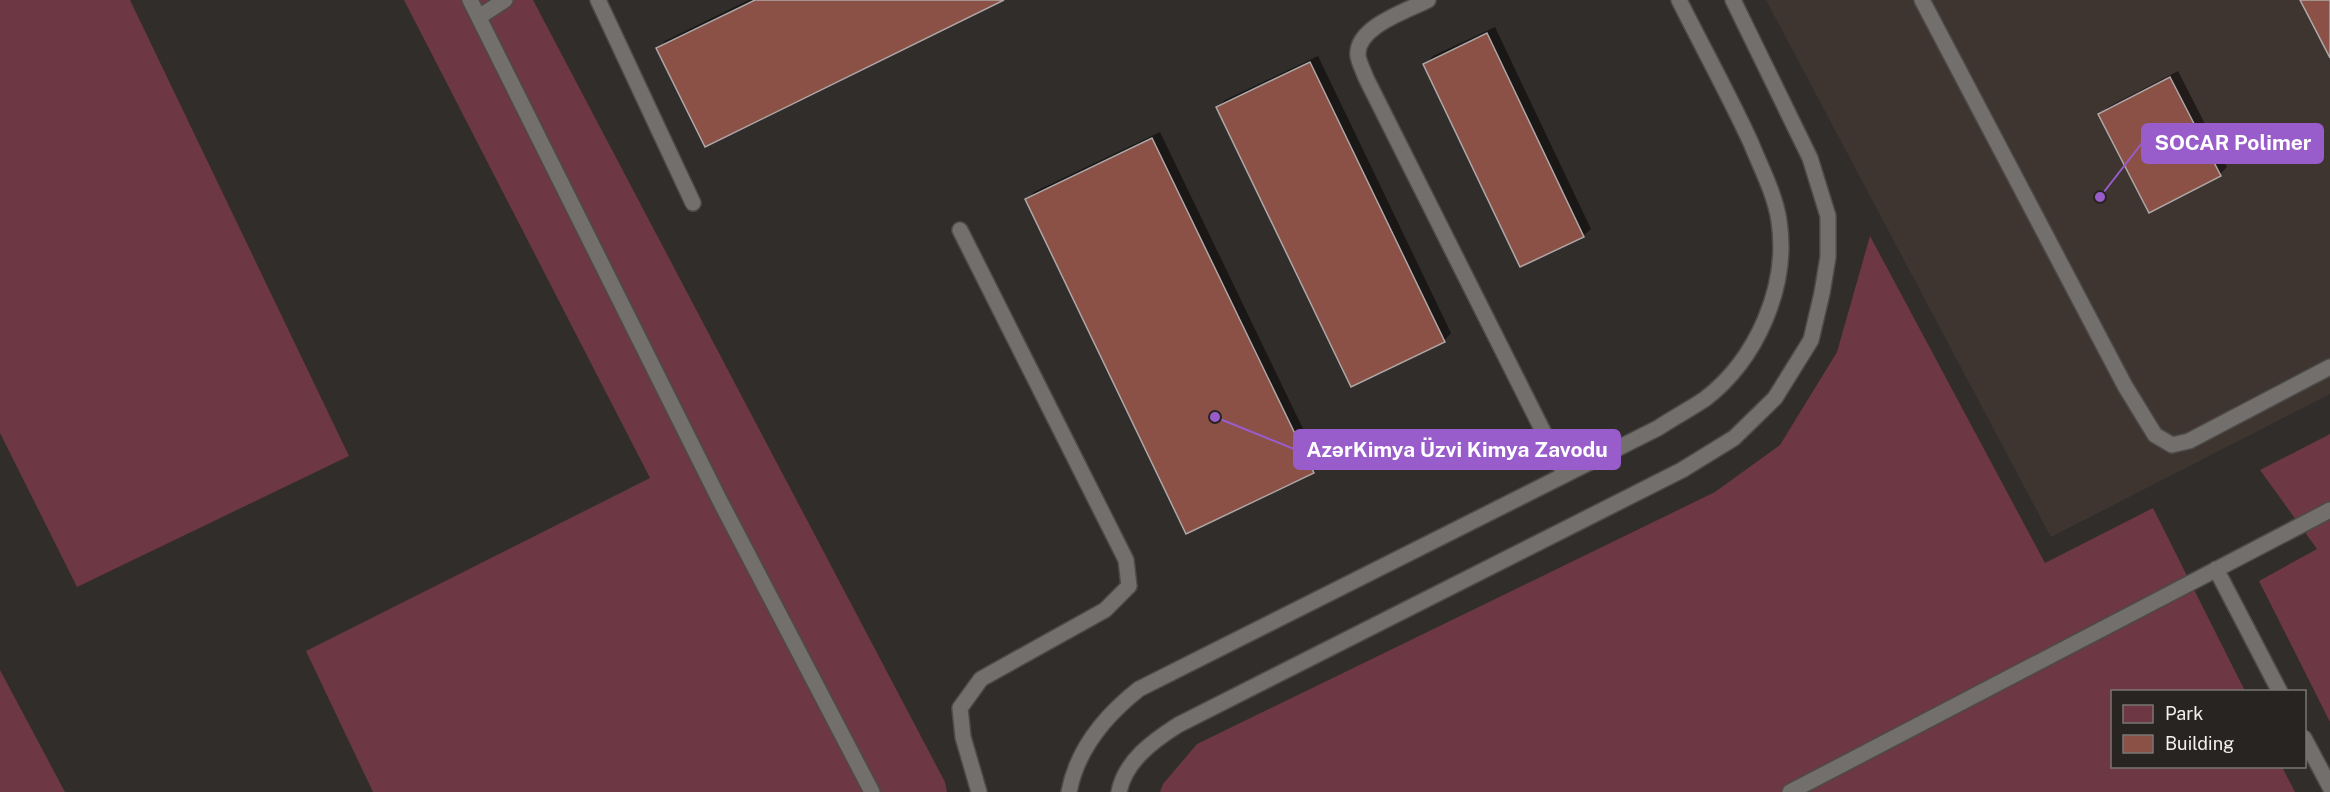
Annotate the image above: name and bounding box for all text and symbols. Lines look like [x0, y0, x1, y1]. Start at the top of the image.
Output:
callout: SOCAR Polimer [2142, 124, 2323, 163]
text: SOCAR Polimer [2155, 130, 2312, 155]
callout: AzərKimya Üzvi Kimya Zavodu [1294, 430, 1620, 469]
text: AzərKimya Üzvi Kimya Zavodu [1306, 437, 1608, 462]
legend [2111, 690, 2306, 768]
text: Park [2165, 703, 2203, 724]
text: Building [2165, 733, 2234, 754]

